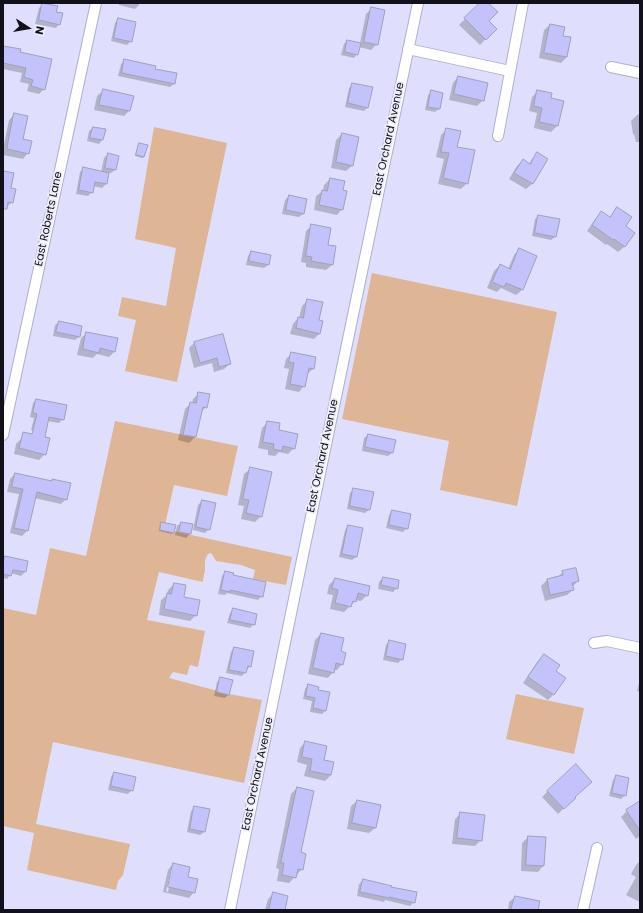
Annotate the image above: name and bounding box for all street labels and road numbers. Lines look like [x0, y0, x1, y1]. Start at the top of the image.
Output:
street label: East Orchard Avenue [371, 81, 407, 197]
street label: East Roberts Lane [33, 170, 65, 268]
street label: East Orchard Avenue [305, 398, 341, 514]
street label: East Orchard Avenue [240, 716, 276, 832]

